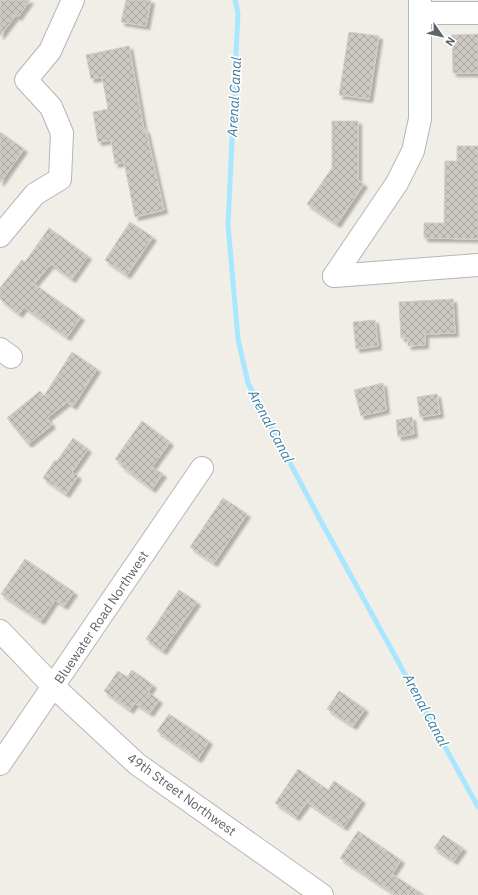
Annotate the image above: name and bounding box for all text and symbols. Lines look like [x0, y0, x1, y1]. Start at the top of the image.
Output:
north arrow [422, 16, 462, 56]
text: N [442, 34, 458, 49]
water label: Arenal Canal [223, 56, 245, 139]
water label: Arenal Canal [244, 385, 298, 466]
street label: Bluewater Road Northwest [51, 548, 152, 687]
water label: Arenal Canal [399, 669, 453, 750]
street label: 49th Street Northwest [124, 749, 239, 840]

